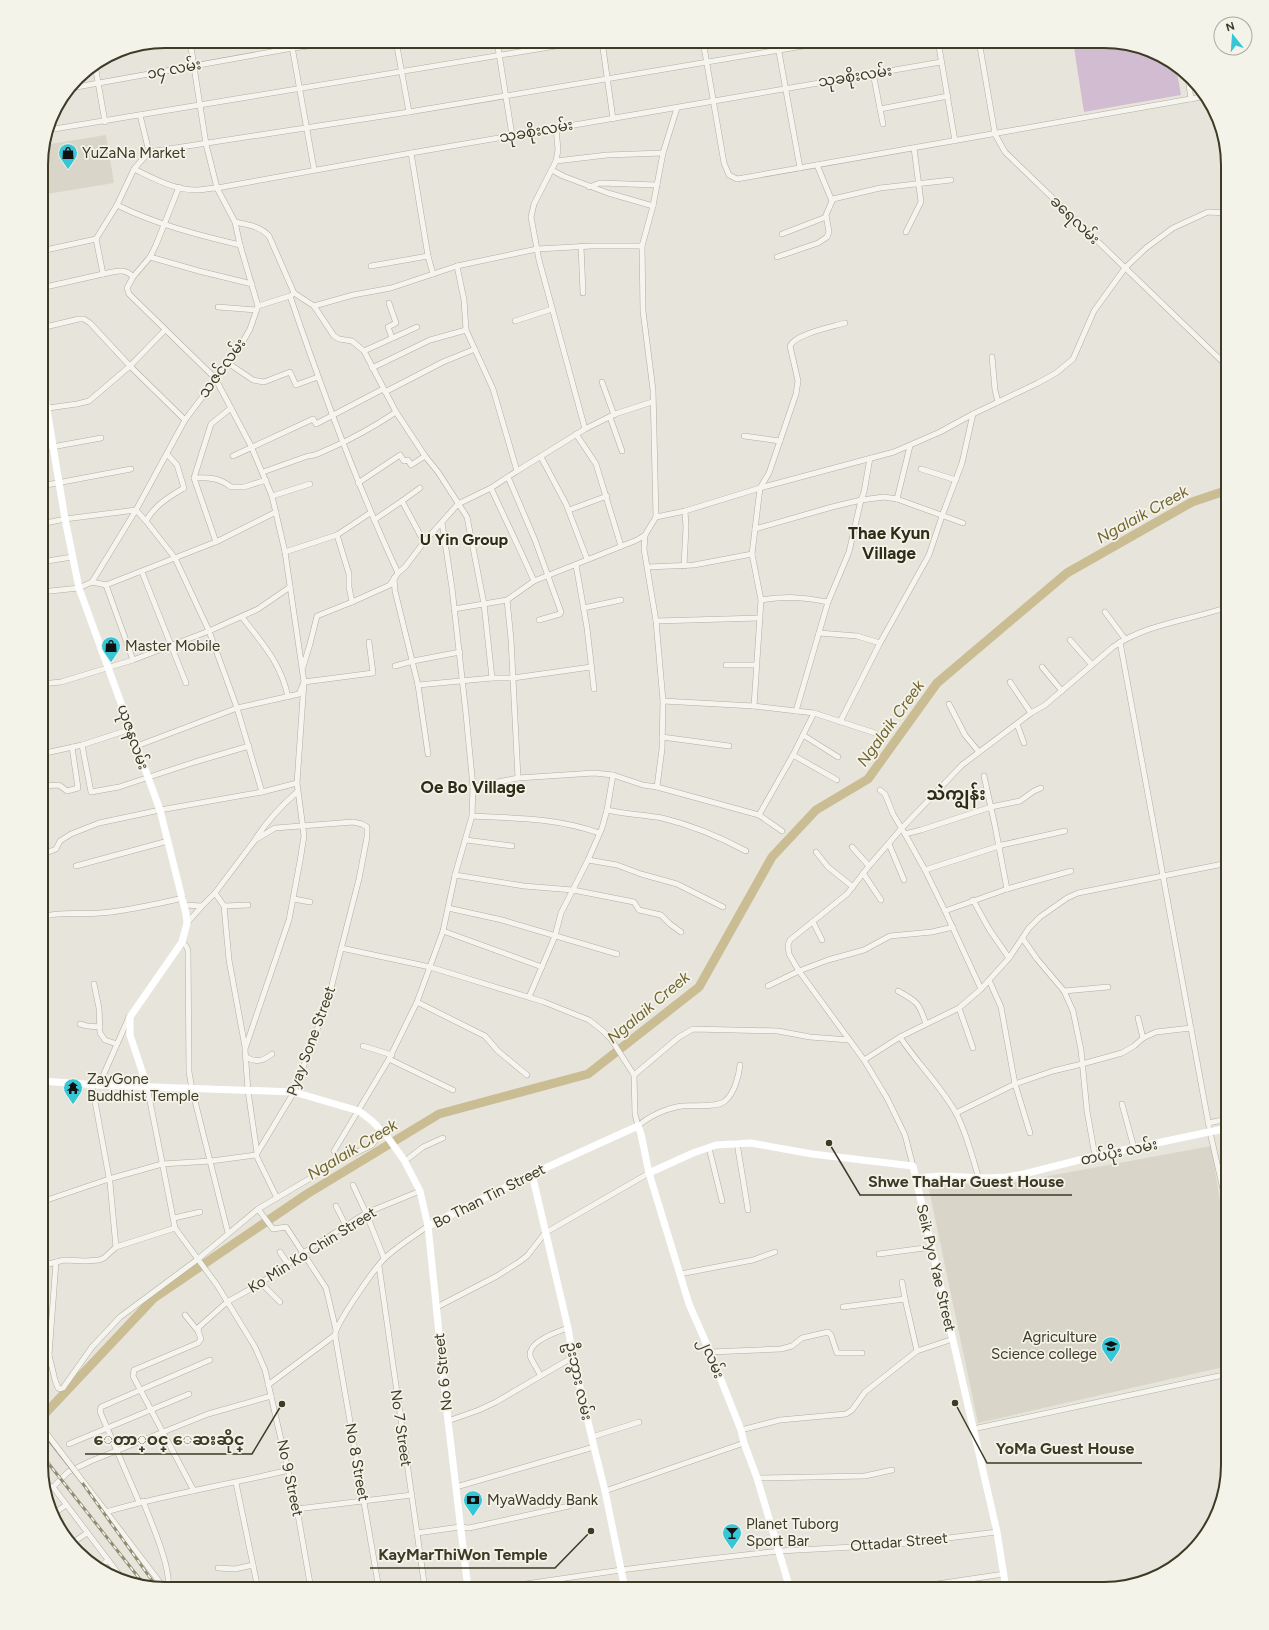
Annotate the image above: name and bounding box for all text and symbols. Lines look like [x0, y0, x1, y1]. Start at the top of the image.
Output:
north arrow [1213, 16, 1253, 56]
text: N [1224, 19, 1236, 34]
street label: ၁၄ လမ်း [145, 54, 203, 86]
street label: သုခစိုးလမ်း [817, 60, 894, 94]
street label: သုခစိုးလမ်း [498, 115, 575, 149]
shop icon: YuZaNa Market [57, 142, 79, 170]
place label: YuZaNa Market [82, 144, 186, 162]
street label: ခရေလမ်း [1044, 191, 1104, 250]
street label: သဇင်လမ်း [194, 334, 250, 401]
water label: Ngalaik Creek [1093, 481, 1192, 547]
district label: Thae Kyun Village [848, 523, 930, 563]
district label: U Yin Group [420, 530, 509, 549]
shop icon: Master Mobile [100, 635, 122, 663]
place label: Master Mobile [125, 637, 220, 655]
water label: Ngalaik Creek [853, 676, 929, 770]
street label: ယုဇနလမ်း [111, 702, 154, 773]
district label: Oe Bo Village [421, 777, 526, 797]
district label: သဲကျွန်း [926, 782, 986, 810]
water label: Ngalaik Creek [603, 967, 694, 1047]
street label: Pyay Sone Street [283, 983, 339, 1098]
place label: ZayGone Buddhist Temple [87, 1070, 199, 1105]
temple icon: ZayGone Buddhist Temple [62, 1077, 84, 1105]
water label: Ngalaik Creek [304, 1114, 402, 1184]
street label: တပ်ပိုး လမ်း [1079, 1134, 1160, 1172]
street label: Bo Than Tin Street [430, 1160, 549, 1232]
callout: Shwe ThaHar Guest House [860, 1167, 1072, 1195]
text: Shwe ThaHar Guest House [868, 1172, 1064, 1191]
street label: Seik Pyo Yae Street [913, 1202, 960, 1334]
street label: Ko Min Ko Chin Street [245, 1203, 380, 1297]
place label: Agriculture Science college [991, 1328, 1097, 1363]
street label: No 6 Street [430, 1332, 456, 1412]
street label: ၂လမ်း [693, 1335, 729, 1382]
school or university icon: Agriculture Science college [1100, 1335, 1122, 1363]
street label: ဦးဘွား လမ်း [559, 1340, 597, 1423]
street label: No 7 Street [387, 1388, 415, 1468]
street label: No 8 Street [341, 1422, 373, 1503]
callout: ေတာ္ဝင္ ေဆးဆိုင္ [85, 1426, 252, 1454]
text: ေတာ္ဝင္ ေဆးဆိုင္ [93, 1429, 245, 1453]
callout: YoMa Guest House [987, 1435, 1142, 1463]
street label: No 9 Street [273, 1438, 307, 1518]
text: YoMa Guest House [996, 1439, 1134, 1458]
bank icon: MyaWaddy Bank [462, 1489, 484, 1517]
place label: MyaWaddy Bank [487, 1491, 599, 1509]
place label: Planet Tuborg Sport Bar [746, 1515, 839, 1550]
bar icon: Planet Tuborg Sport Bar [721, 1522, 743, 1550]
street label: Ottadar Street [849, 1529, 949, 1555]
callout: KayMarThiWon Temple [370, 1540, 555, 1568]
text: KayMarThiWon Temple [378, 1545, 548, 1564]

